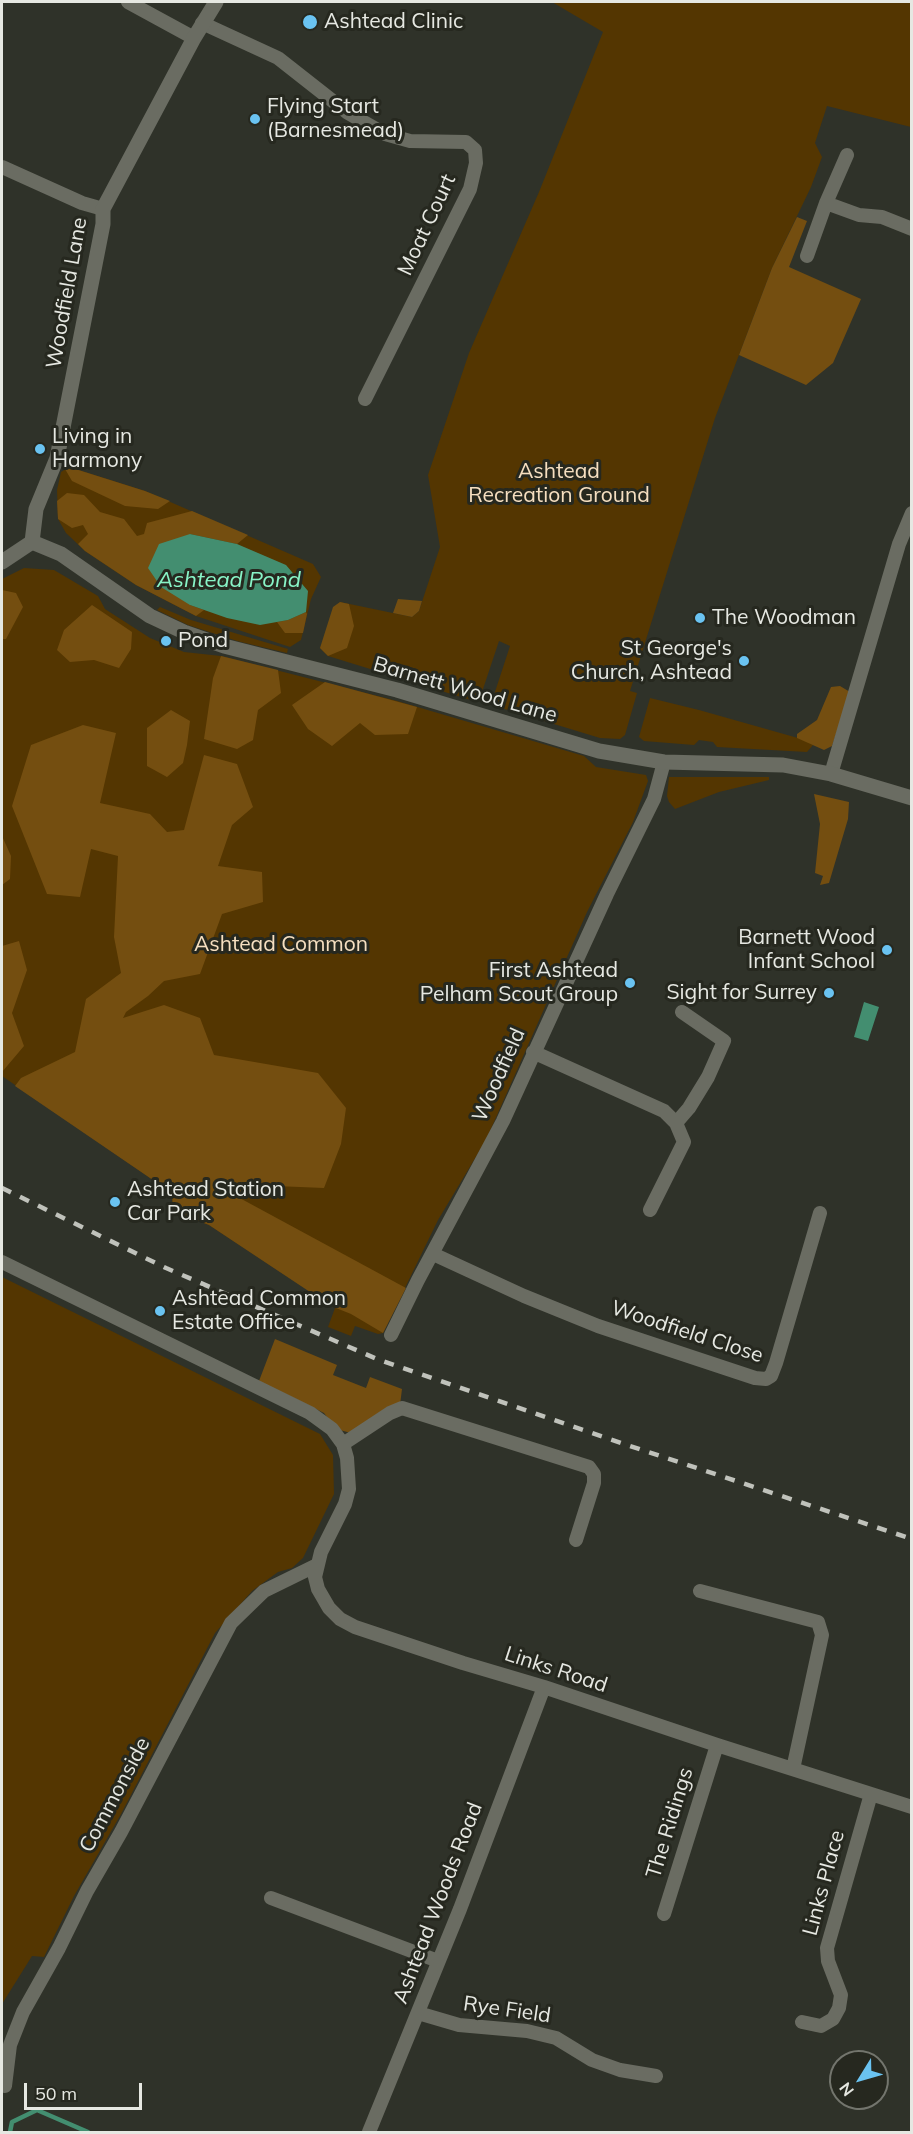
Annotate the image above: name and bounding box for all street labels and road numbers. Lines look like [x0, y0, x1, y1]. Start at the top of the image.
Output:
street label: Moat Court [393, 170, 461, 280]
street label: Woodfield Lane [41, 215, 93, 371]
street label: Barnett Wood Lane [370, 652, 560, 728]
street label: Woodfield [467, 1024, 531, 1126]
street label: Woodfield Close [608, 1296, 766, 1368]
street label: Links Road [501, 1642, 611, 1698]
street label: Commonside [74, 1733, 156, 1857]
street label: The Ridings [641, 1765, 699, 1881]
street label: Ashtead Woods Road [388, 1799, 488, 2007]
street label: Links Place [798, 1828, 850, 1938]
street label: Rye Field [462, 1991, 552, 2029]

